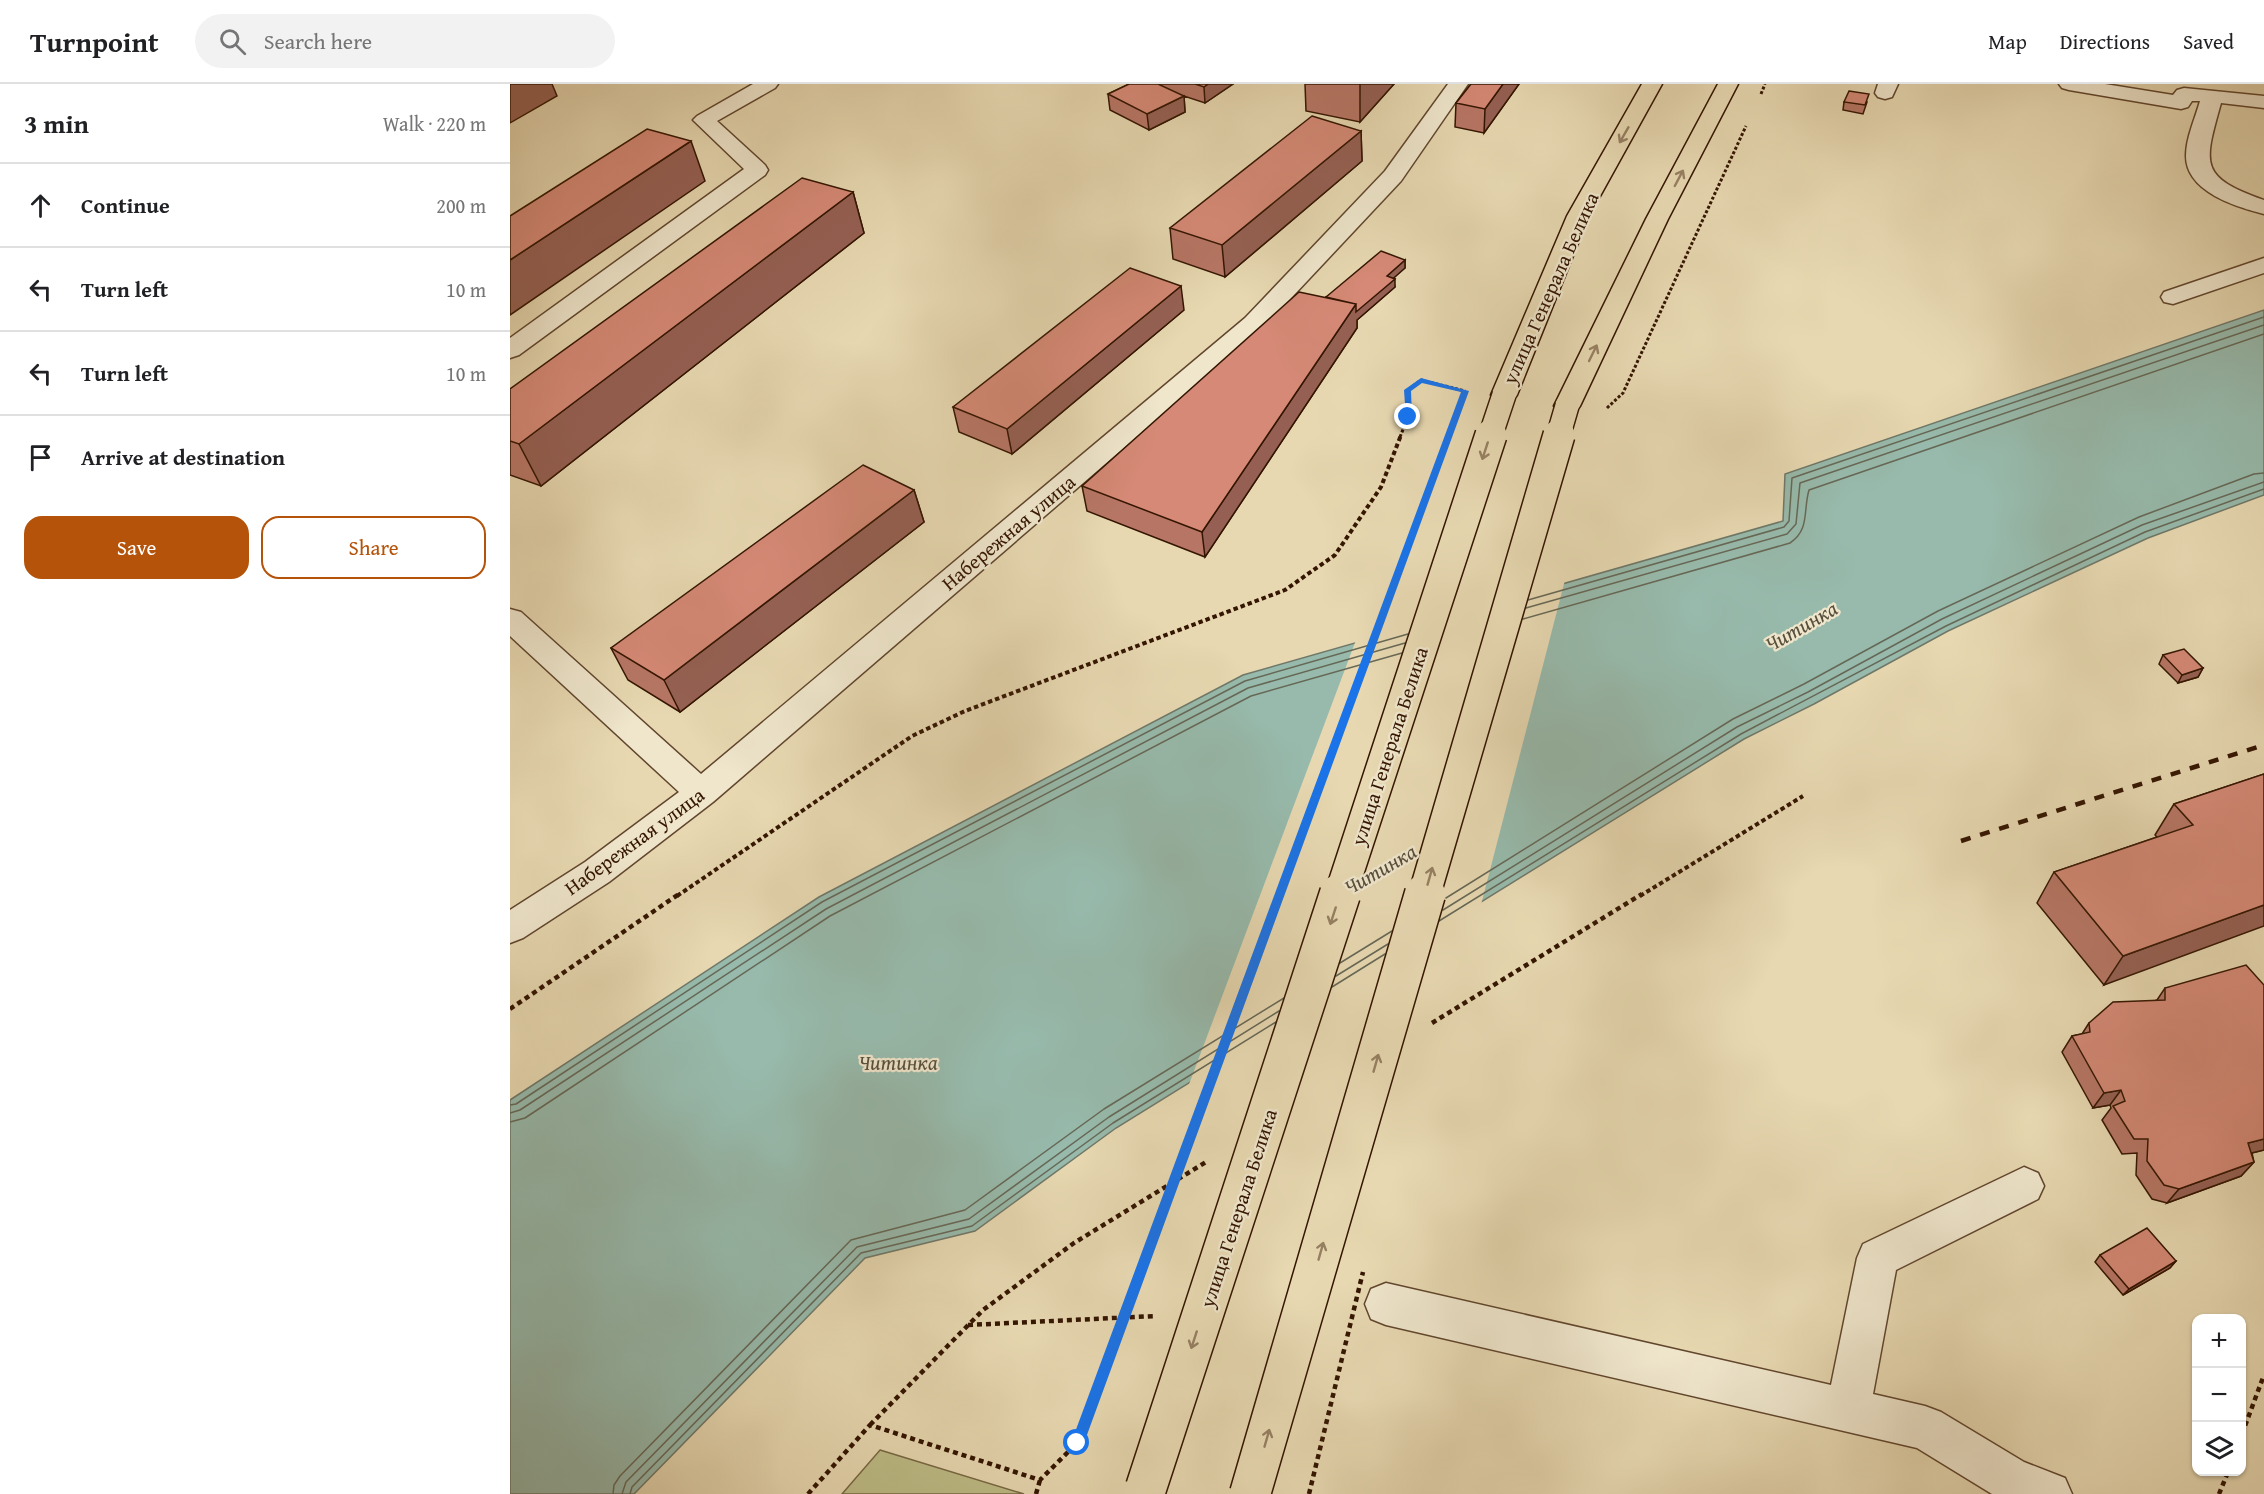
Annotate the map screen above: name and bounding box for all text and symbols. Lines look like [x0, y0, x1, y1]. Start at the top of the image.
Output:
search box [195, 14, 615, 68]
text: Turnpoint [30, 21, 159, 62]
icon: search [216, 25, 249, 58]
text: Search here [264, 25, 372, 57]
text: Map [1988, 26, 2027, 57]
text: Directions [2060, 26, 2150, 57]
text: Saved [2183, 26, 2234, 57]
text: 3 min [24, 104, 89, 143]
text: Walk · 220 m [383, 109, 486, 138]
one-way arrow [1617, 126, 1629, 143]
one-way arrow [1673, 170, 1685, 188]
street label: улица Генерала Белика [1494, 187, 1606, 390]
icon: ahead [24, 189, 57, 222]
text: Continue [81, 189, 170, 221]
text: 200 m [436, 191, 486, 220]
icon: left [24, 273, 57, 306]
text: Turn left [81, 273, 168, 305]
text: 10 m [446, 275, 486, 304]
one-way arrow [1587, 345, 1599, 363]
icon: left [24, 357, 57, 390]
text: Turn left [81, 357, 168, 389]
text: 10 m [446, 359, 486, 388]
route end [1394, 403, 1420, 429]
icon: arrive [24, 441, 57, 474]
text: Arrive at destination [81, 441, 285, 473]
one-way arrow [1479, 441, 1490, 460]
street label: Набережная улица [935, 467, 1082, 597]
button: Save [24, 516, 249, 579]
button: Share [261, 516, 486, 579]
water label: Читинка [1759, 593, 1843, 659]
street label: улица Генерала Белика [1343, 642, 1435, 850]
street label: Набережная улица [558, 780, 710, 902]
water label: Читинка [1338, 836, 1422, 902]
one-way arrow [1425, 867, 1436, 886]
one-way arrow [1327, 906, 1338, 924]
water label: Читинка [858, 1047, 938, 1078]
one-way arrow [1371, 1054, 1382, 1073]
street label: улица Генерала Белика [1192, 1104, 1284, 1312]
one-way arrow [1316, 1242, 1327, 1261]
map controls [2192, 1314, 2246, 1476]
button: + [2192, 1314, 2246, 1368]
one-way arrow [1188, 1330, 1199, 1349]
button: − [2192, 1368, 2246, 1422]
button: layers [2192, 1422, 2246, 1476]
route start [1063, 1429, 1089, 1455]
one-way arrow [1262, 1429, 1273, 1448]

